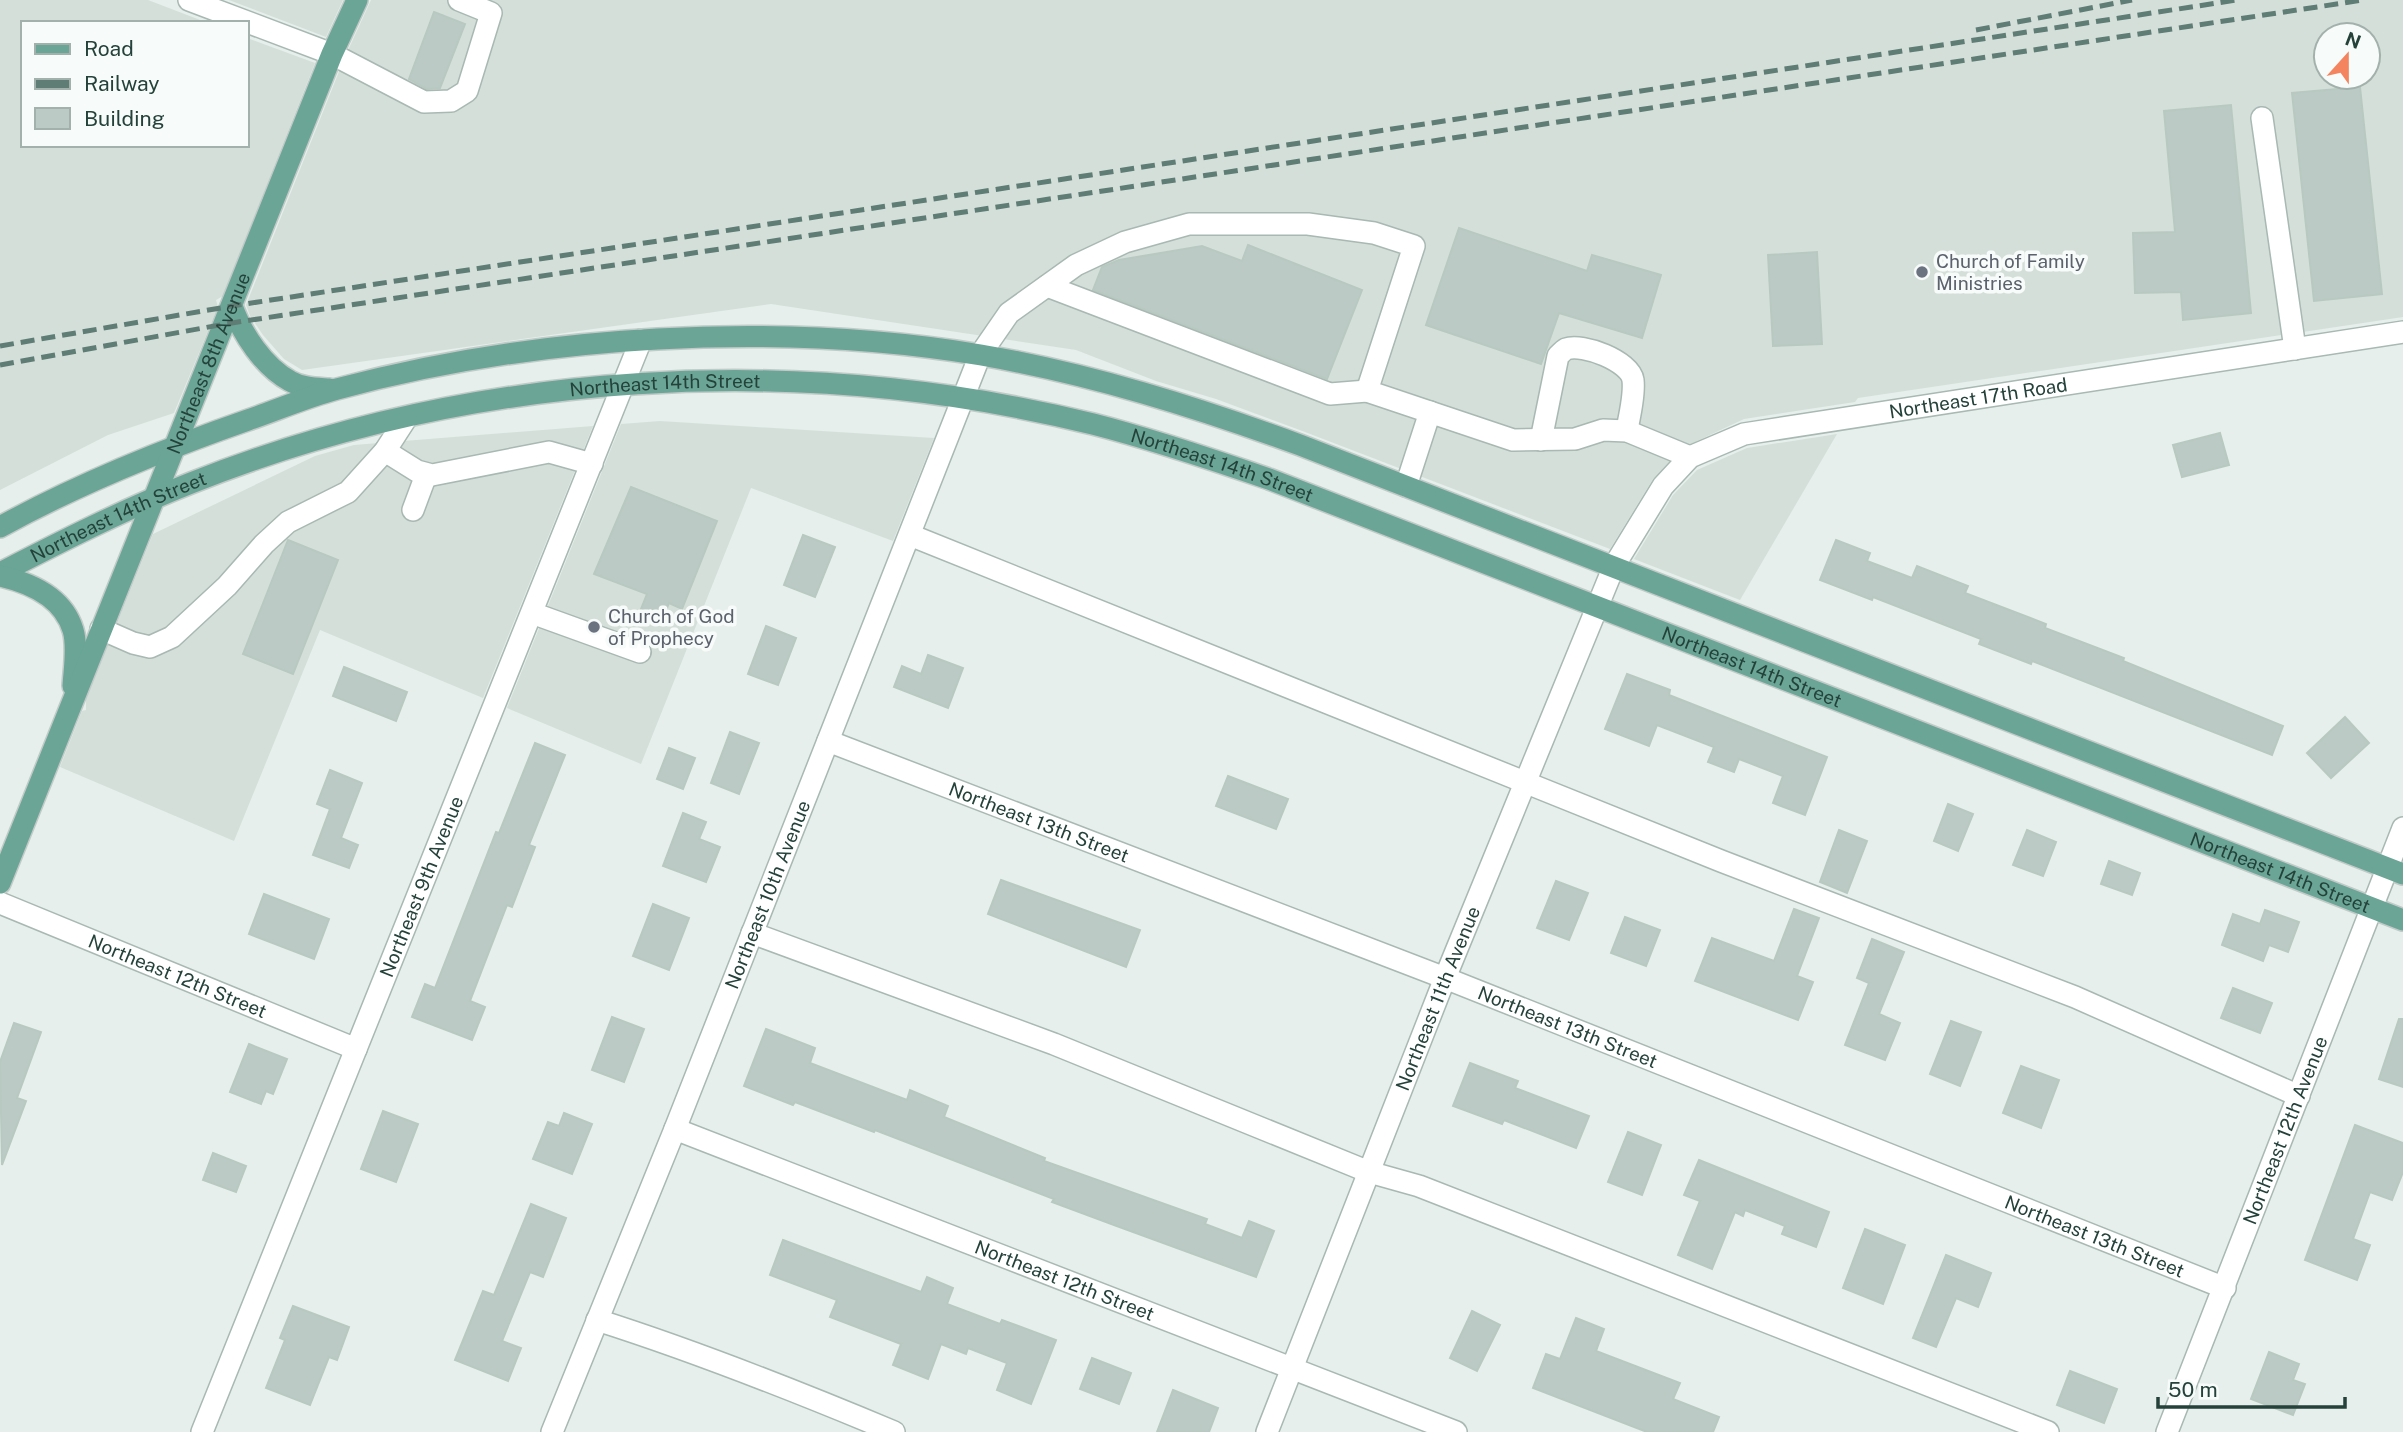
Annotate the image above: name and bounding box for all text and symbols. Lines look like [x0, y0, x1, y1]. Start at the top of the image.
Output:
legend [21, 21, 248, 147]
north arrow [2312, 21, 2382, 91]
text: N [2342, 27, 2364, 53]
text: Road [84, 36, 134, 61]
text: Railway [84, 71, 160, 96]
text: Building [84, 106, 165, 131]
place label: Church of Family Ministries [1936, 250, 2085, 294]
marker: Church of Family Ministries [1914, 264, 1930, 280]
street label: Northeast 8th Avenue [162, 269, 254, 457]
street label: Northeast 14th Street [569, 370, 761, 401]
street label: Northeast 17th Road [1887, 373, 2069, 422]
street label: Northeast 14th Street [1128, 424, 1316, 506]
street label: Northeast 14th Street [26, 467, 209, 567]
place label: Church of God of Prophecy [608, 605, 735, 649]
marker: Church of God of Prophecy [586, 619, 602, 635]
street label: Northeast 14th Street [1659, 622, 1845, 712]
street label: Northeast 13th Street [946, 777, 1132, 867]
street label: Northeast 9th Avenue [375, 793, 468, 980]
street label: Northeast 10th Avenue [720, 797, 814, 992]
street label: Northeast 14th Street [2187, 827, 2373, 917]
street label: Northeast 11th Avenue [1391, 903, 1484, 1094]
street label: Northeast 12th Street [85, 930, 270, 1022]
street label: Northeast 13th Street [1475, 981, 1661, 1072]
street label: Northeast 12th Avenue [2238, 1033, 2332, 1228]
street label: Northeast 13th Street [2002, 1191, 2188, 1282]
street label: Northeast 12th Street [972, 1235, 1158, 1325]
scale bar [2158, 1366, 2345, 1410]
text: 50 m [2168, 1377, 2218, 1402]

